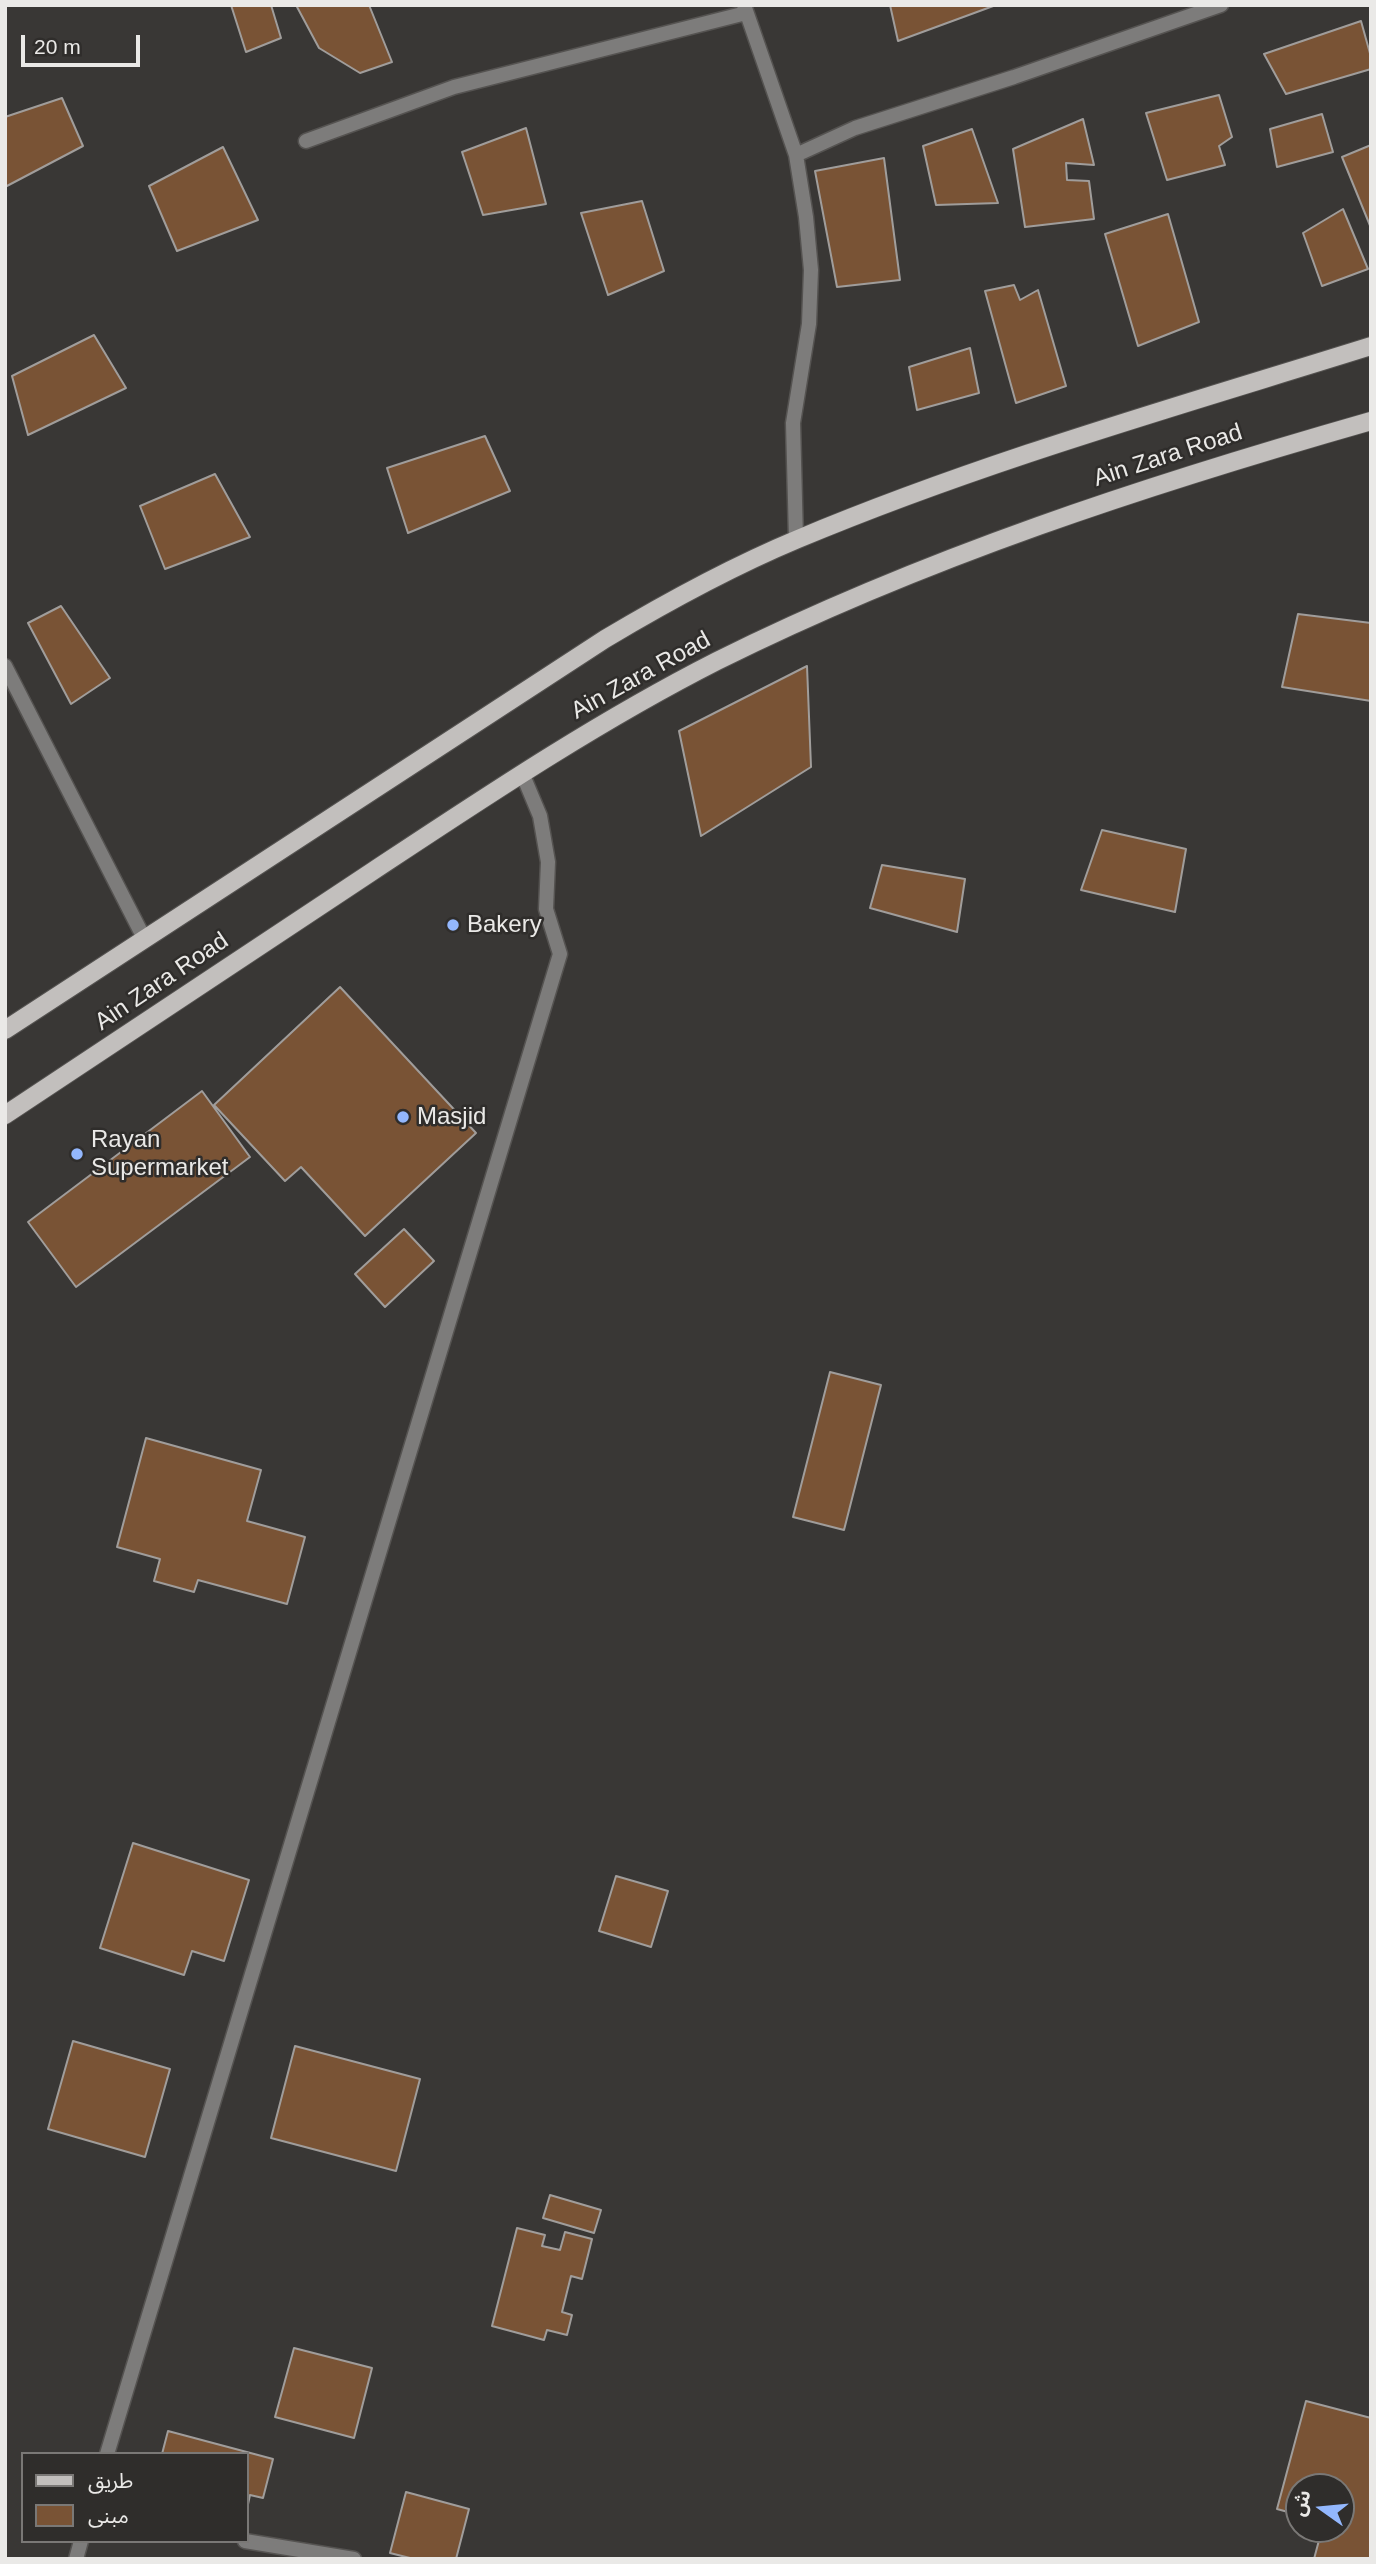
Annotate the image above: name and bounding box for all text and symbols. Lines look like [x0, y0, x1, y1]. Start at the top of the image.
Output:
scale bar [24, 21, 144, 65]
text: 20 m [34, 35, 81, 58]
street label: Ain Zara Road [1090, 418, 1246, 494]
street label: Ain Zara Road [566, 626, 716, 726]
place label: Bakery [467, 911, 542, 939]
marker: Bakery [445, 917, 461, 933]
street label: Ain Zara Road [90, 927, 234, 1037]
place label: Masjid [417, 1103, 486, 1131]
marker: Masjid [395, 1109, 411, 1125]
place label: Rayan Supermarket [91, 1126, 228, 1182]
marker: Rayan Supermarket [69, 1146, 85, 1162]
legend [21, 2452, 248, 2543]
text: طريق [88, 2469, 133, 2492]
north arrow [1285, 2473, 1355, 2543]
text: ش [1288, 2488, 1315, 2518]
text: مبنى [88, 2504, 129, 2527]

